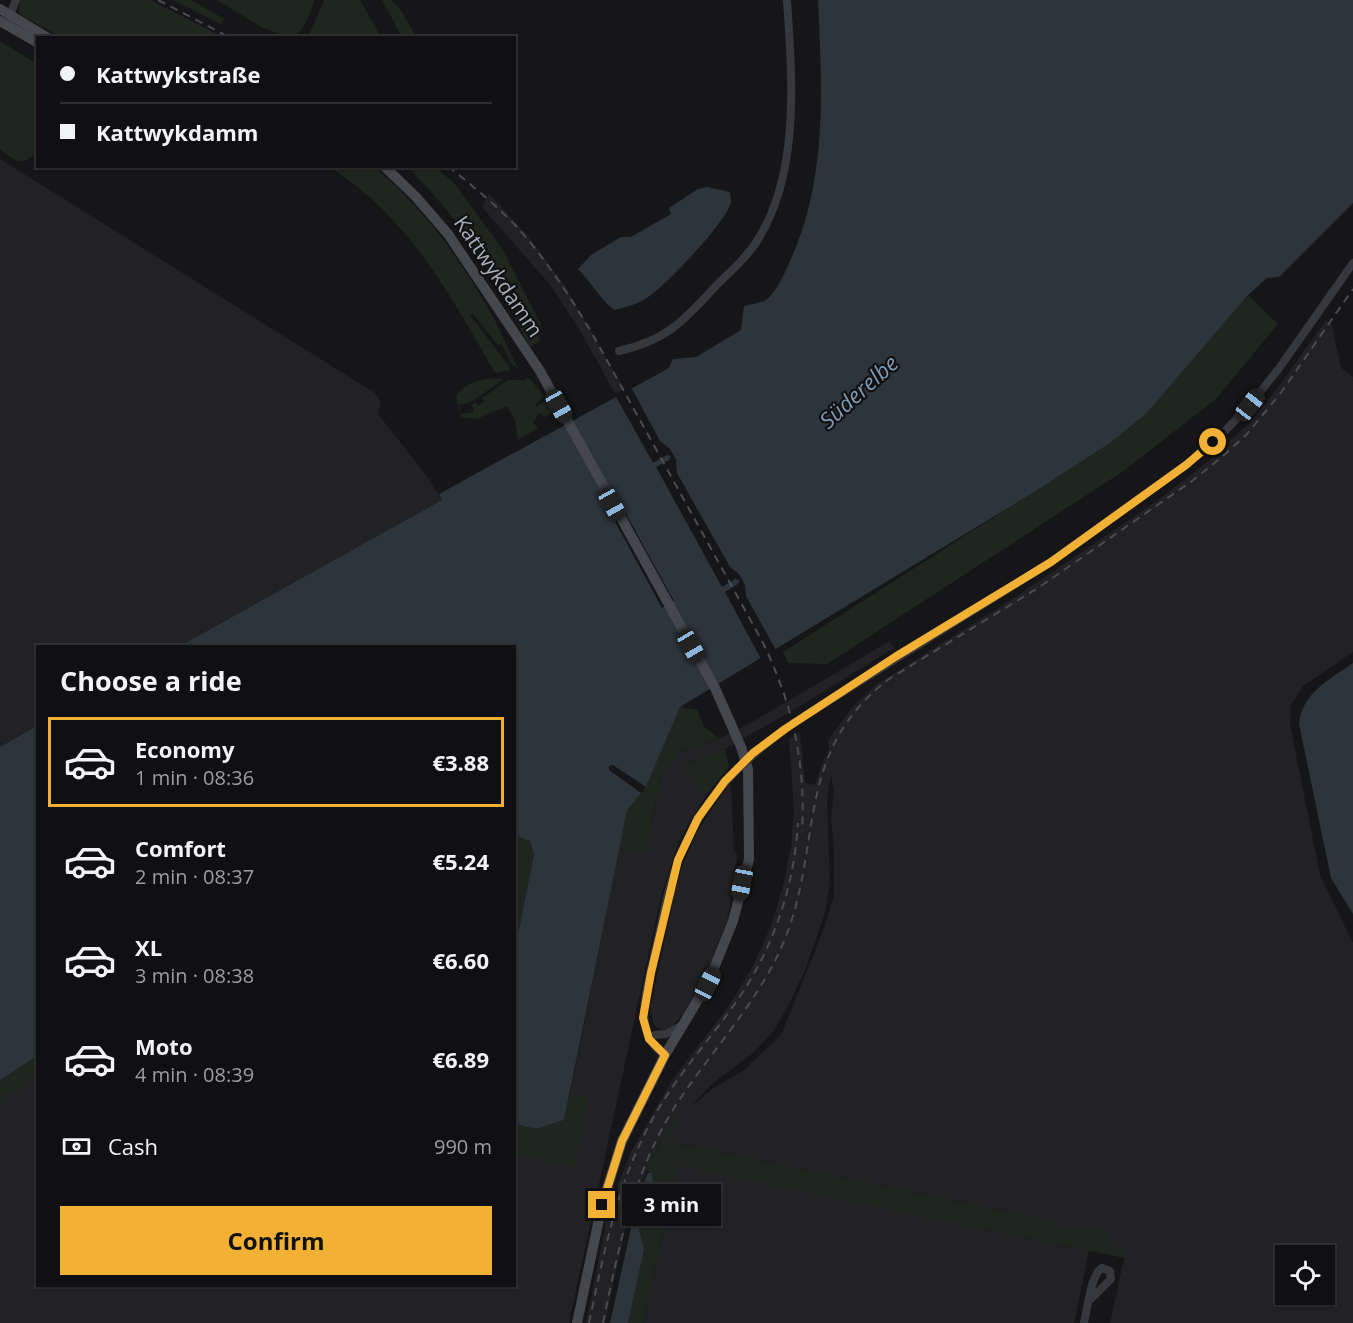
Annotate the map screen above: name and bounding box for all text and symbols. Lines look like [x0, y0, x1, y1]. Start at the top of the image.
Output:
text: Kattwykstraße [96, 59, 260, 89]
text: Kattwykdamm [96, 117, 258, 147]
street label: Kattwykdamm [448, 210, 550, 342]
water label: Süderelbe [812, 348, 904, 434]
car [1232, 385, 1268, 425]
car [542, 386, 576, 426]
route start [1199, 428, 1226, 455]
car [595, 484, 629, 524]
car [674, 626, 708, 666]
text: Choose a ride [60, 662, 242, 699]
text: Economy [135, 734, 234, 764]
icon: car [63, 735, 117, 789]
text: €3.88 [432, 747, 489, 777]
text: 1 min · 08:36 [135, 764, 254, 791]
text: Comfort [135, 833, 226, 863]
icon: car [63, 834, 117, 888]
text: €5.24 [432, 846, 489, 876]
text: 2 min · 08:37 [135, 863, 254, 890]
car [730, 864, 754, 902]
text: XL [135, 932, 162, 962]
icon: car [63, 933, 117, 987]
text: €6.60 [432, 945, 489, 975]
text: 3 min · 08:38 [135, 962, 254, 989]
car [692, 964, 724, 1004]
text: Moto [135, 1031, 193, 1061]
icon: car [63, 1032, 117, 1086]
text: €6.89 [432, 1044, 489, 1074]
text: 4 min · 08:39 [135, 1061, 254, 1088]
icon: cash [60, 1130, 93, 1163]
text: Cash [108, 1131, 158, 1161]
text: 990 m [434, 1133, 492, 1160]
callout: 3 min [623, 1184, 722, 1226]
route end [588, 1191, 615, 1218]
text: 3 min [644, 1191, 699, 1218]
button: Confirm [60, 1206, 492, 1275]
map controls [1275, 1245, 1335, 1305]
button: locate [1275, 1245, 1335, 1305]

